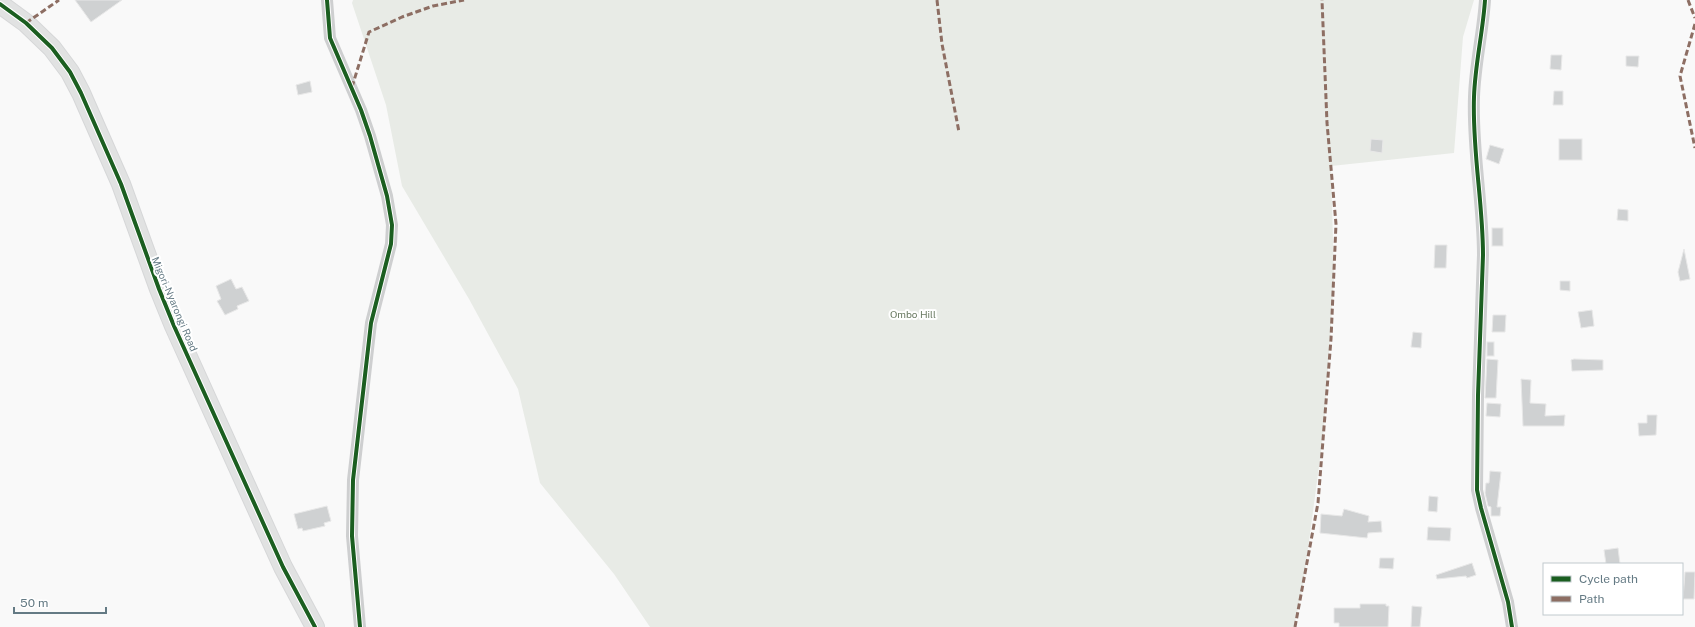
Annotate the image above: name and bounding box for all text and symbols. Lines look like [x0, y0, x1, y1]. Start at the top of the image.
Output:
street label: Migori-Nyarongi Road [150, 255, 200, 353]
park label: Ombo Hill [890, 308, 936, 320]
legend [1543, 563, 1683, 615]
text: Cycle path [1579, 572, 1638, 586]
scale bar [14, 589, 106, 615]
text: Path [1579, 592, 1605, 606]
text: 50 m [20, 596, 48, 610]

